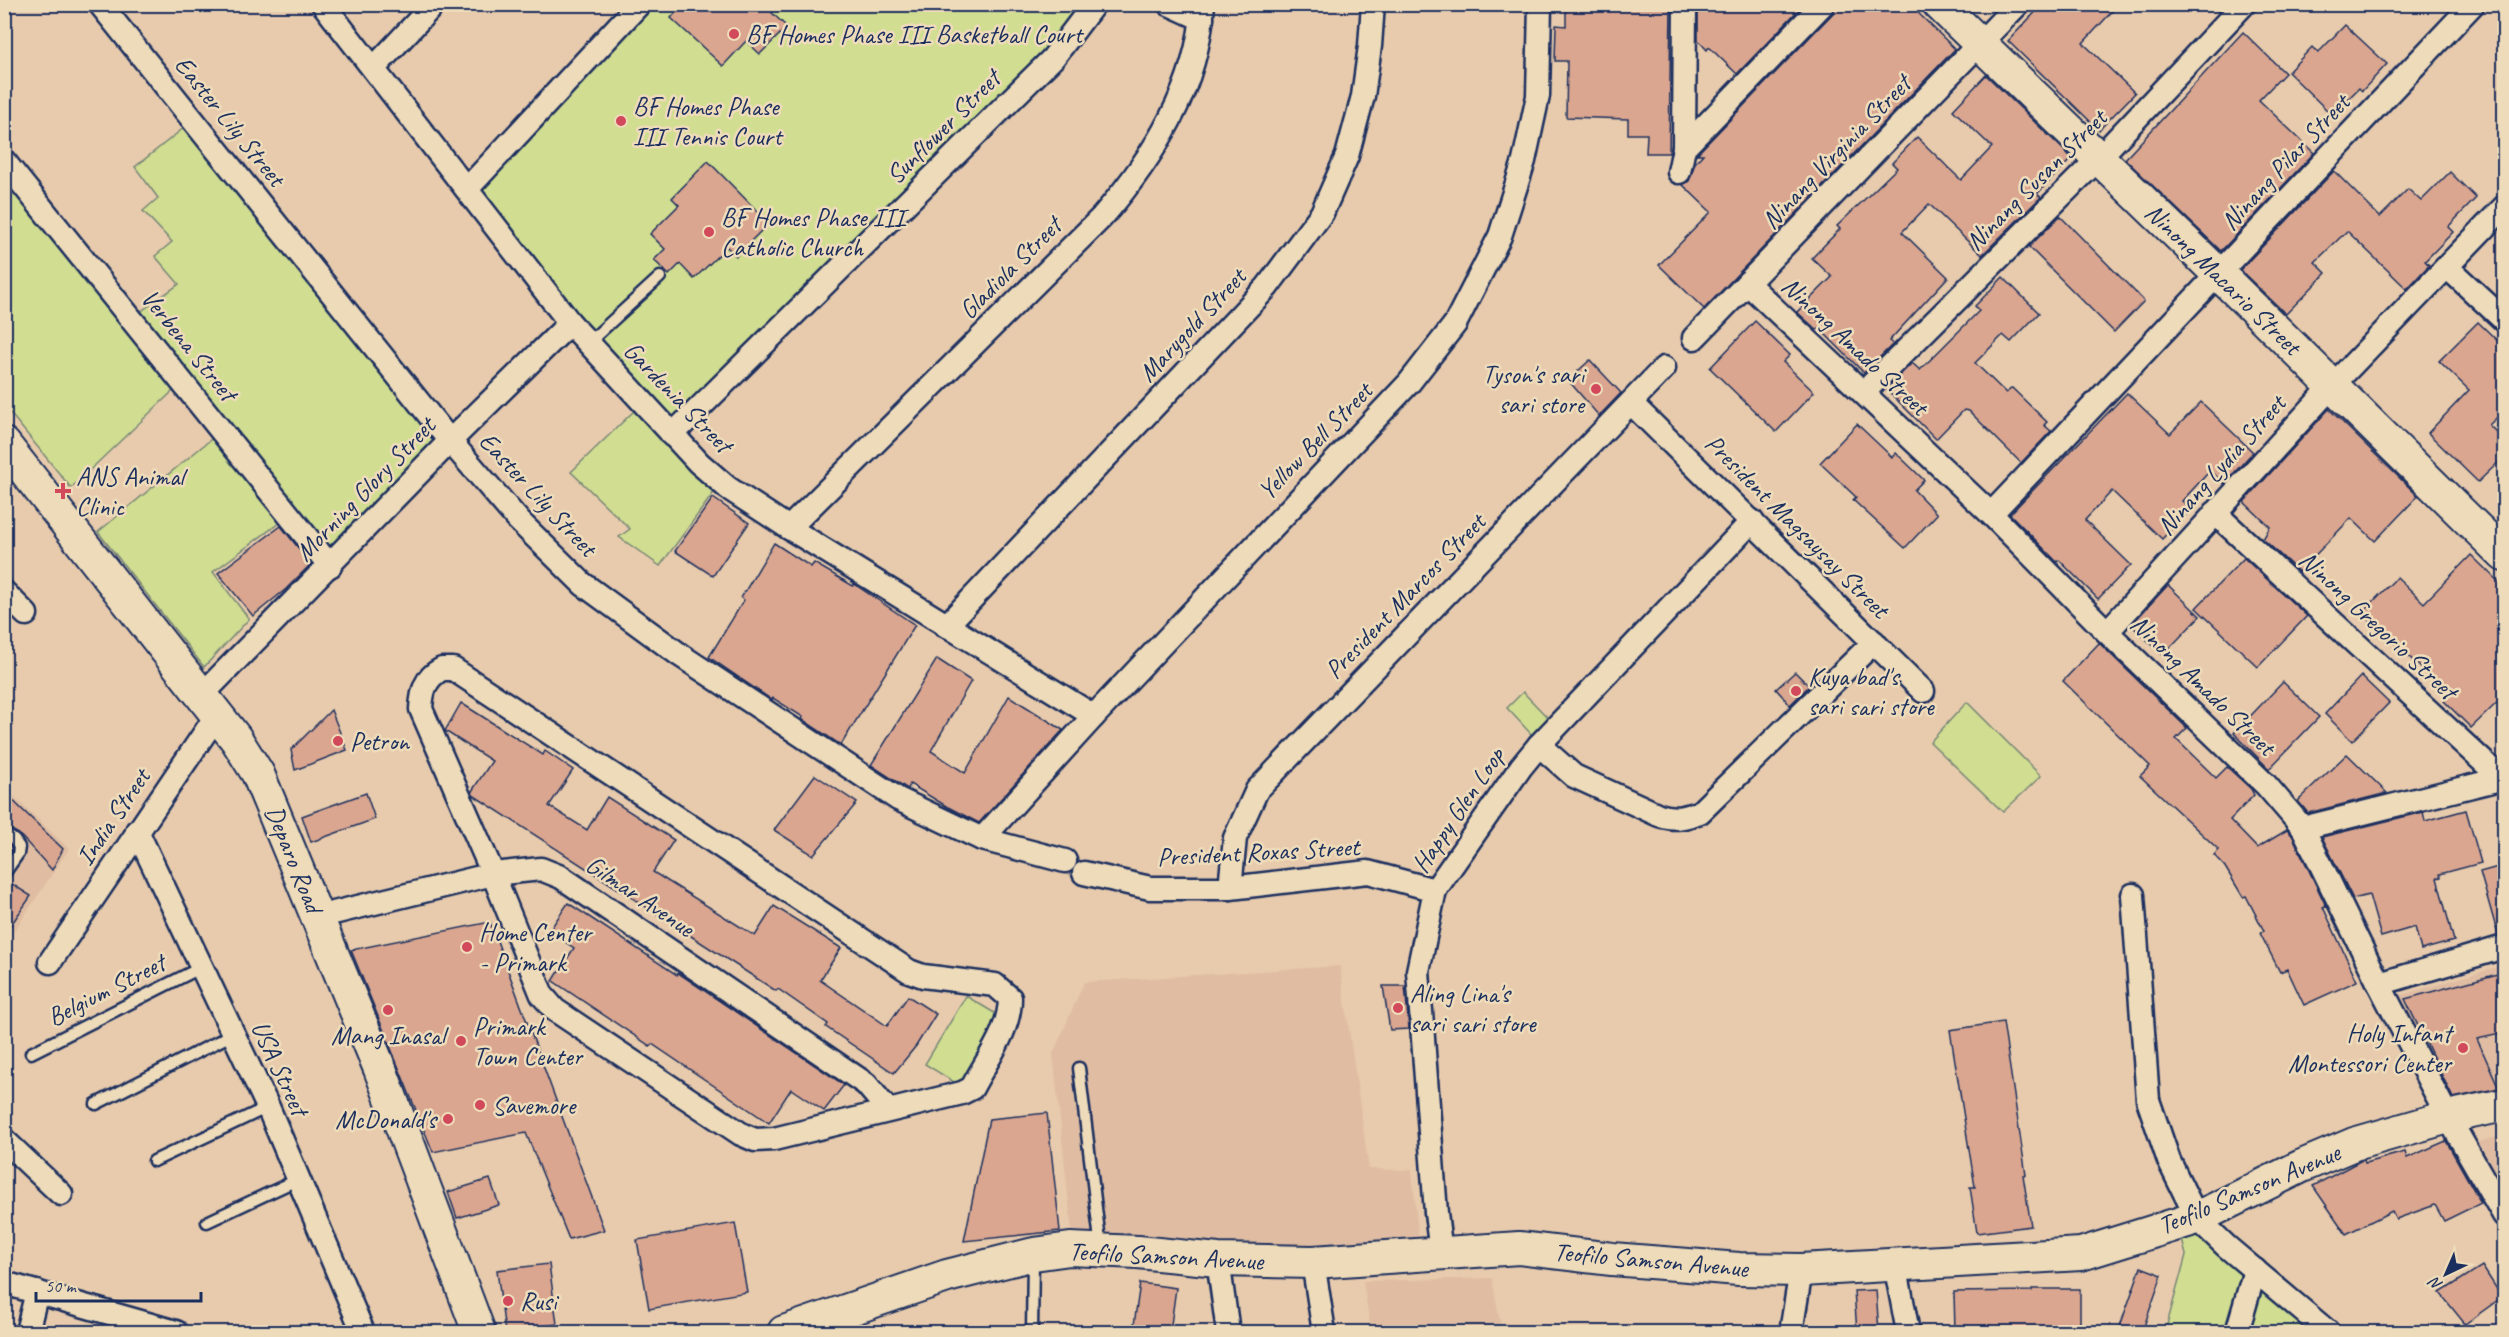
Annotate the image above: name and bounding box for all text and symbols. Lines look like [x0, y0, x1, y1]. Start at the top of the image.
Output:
place label: BF Homes Phase III Basketball Court [746, 18, 1085, 51]
marker: BF Homes Phase III Basketball Court [727, 27, 741, 41]
street label: Easter Lily Street [167, 49, 294, 195]
street label: Sunflower Street [879, 60, 1010, 191]
street label: Ninang Virginia Street [1754, 66, 1920, 236]
street label: Ninang Pilar Street [2213, 85, 2358, 237]
place label: BF Homes Phase III Tennis Court [633, 90, 784, 153]
street label: Ninang Susan Street [1958, 101, 2115, 258]
marker: BF Homes Phase III Tennis Court [614, 114, 628, 128]
street label: Ninong Macario Street [2138, 196, 2310, 364]
place label: BF Homes Phase III Catholic Church [721, 201, 910, 264]
street label: Gladiola Street [952, 207, 1071, 326]
marker: BF Homes Phase III Catholic Church [702, 225, 716, 239]
street label: Marygold Street [1131, 259, 1255, 389]
street label: Ninong Amado Street [1775, 269, 1937, 424]
street label: Verbena Street [134, 282, 246, 410]
street label: Gardenia Street [616, 334, 742, 462]
place label: Tyson's sari sari store [1482, 358, 1587, 421]
street label: Yellow Bell Street [1251, 373, 1381, 507]
marker: Tyson's sari sari store [1589, 382, 1603, 396]
street label: Ninang Lydia Street [2149, 386, 2294, 542]
street label: Morning Glory Street [288, 408, 444, 568]
street label: Easter Lily Street [472, 425, 606, 565]
street label: President Magsaysay Street [1698, 427, 1898, 627]
place label: ANS Animal Clinic [76, 460, 189, 523]
marker: ANS Animal Clinic [54, 482, 72, 500]
street label: President Marcos Street [1317, 504, 1494, 686]
street label: Ninong Gregorio Street [2292, 543, 2466, 709]
street label: Ninong Amado Street [2124, 607, 2284, 764]
place label: Kuya bad's sari sari store [1808, 660, 1935, 723]
marker: Kuya bad's sari sari store [1789, 684, 1803, 698]
place label: Petron [350, 725, 410, 758]
marker: Petron [331, 734, 345, 748]
street label: Happy Glen Loop [1404, 739, 1513, 879]
street label: India Street [69, 760, 159, 872]
street label: Deparo Road [258, 801, 332, 921]
street label: President Roxas Street [1156, 830, 1362, 874]
street label: Gilmar Avenue [579, 848, 702, 945]
place label: Home Center - Primark [479, 916, 594, 979]
marker: Home Center - Primark [460, 940, 474, 954]
street label: Belgium Street [42, 945, 173, 1034]
place label: Aling Lina's sari sari store [1410, 977, 1537, 1040]
marker: Aling Lina's sari sari store [1391, 1001, 1405, 1015]
marker: Mang Inasal [381, 1003, 395, 1017]
place label: Primark Town Center [473, 1010, 584, 1073]
street label: USA Street [244, 1015, 318, 1124]
place label: Holy Infant Montessori Center [2288, 1017, 2454, 1080]
place label: Mang Inasal [331, 1019, 449, 1052]
marker: Primark Town Center [454, 1034, 468, 1048]
marker: Holy Infant Montessori Center [2456, 1041, 2470, 1055]
place label: Savemore [492, 1089, 578, 1122]
marker: Savemore [473, 1098, 487, 1112]
place label: McDonald's [335, 1103, 438, 1136]
marker: McDonald's [441, 1112, 455, 1126]
street label: Teofilo Samson Avenue [2153, 1135, 2346, 1242]
street label: Teofilo Samson Avenue [1068, 1234, 1266, 1278]
street label: Teofilo Samson Avenue [1553, 1235, 1751, 1285]
north arrow [2416, 1244, 2476, 1304]
scale bar [36, 1265, 201, 1303]
text: N [2424, 1271, 2447, 1295]
text: 50 m [45, 1275, 78, 1297]
place label: Rusi [520, 1285, 560, 1318]
marker: Rusi [501, 1294, 515, 1308]

